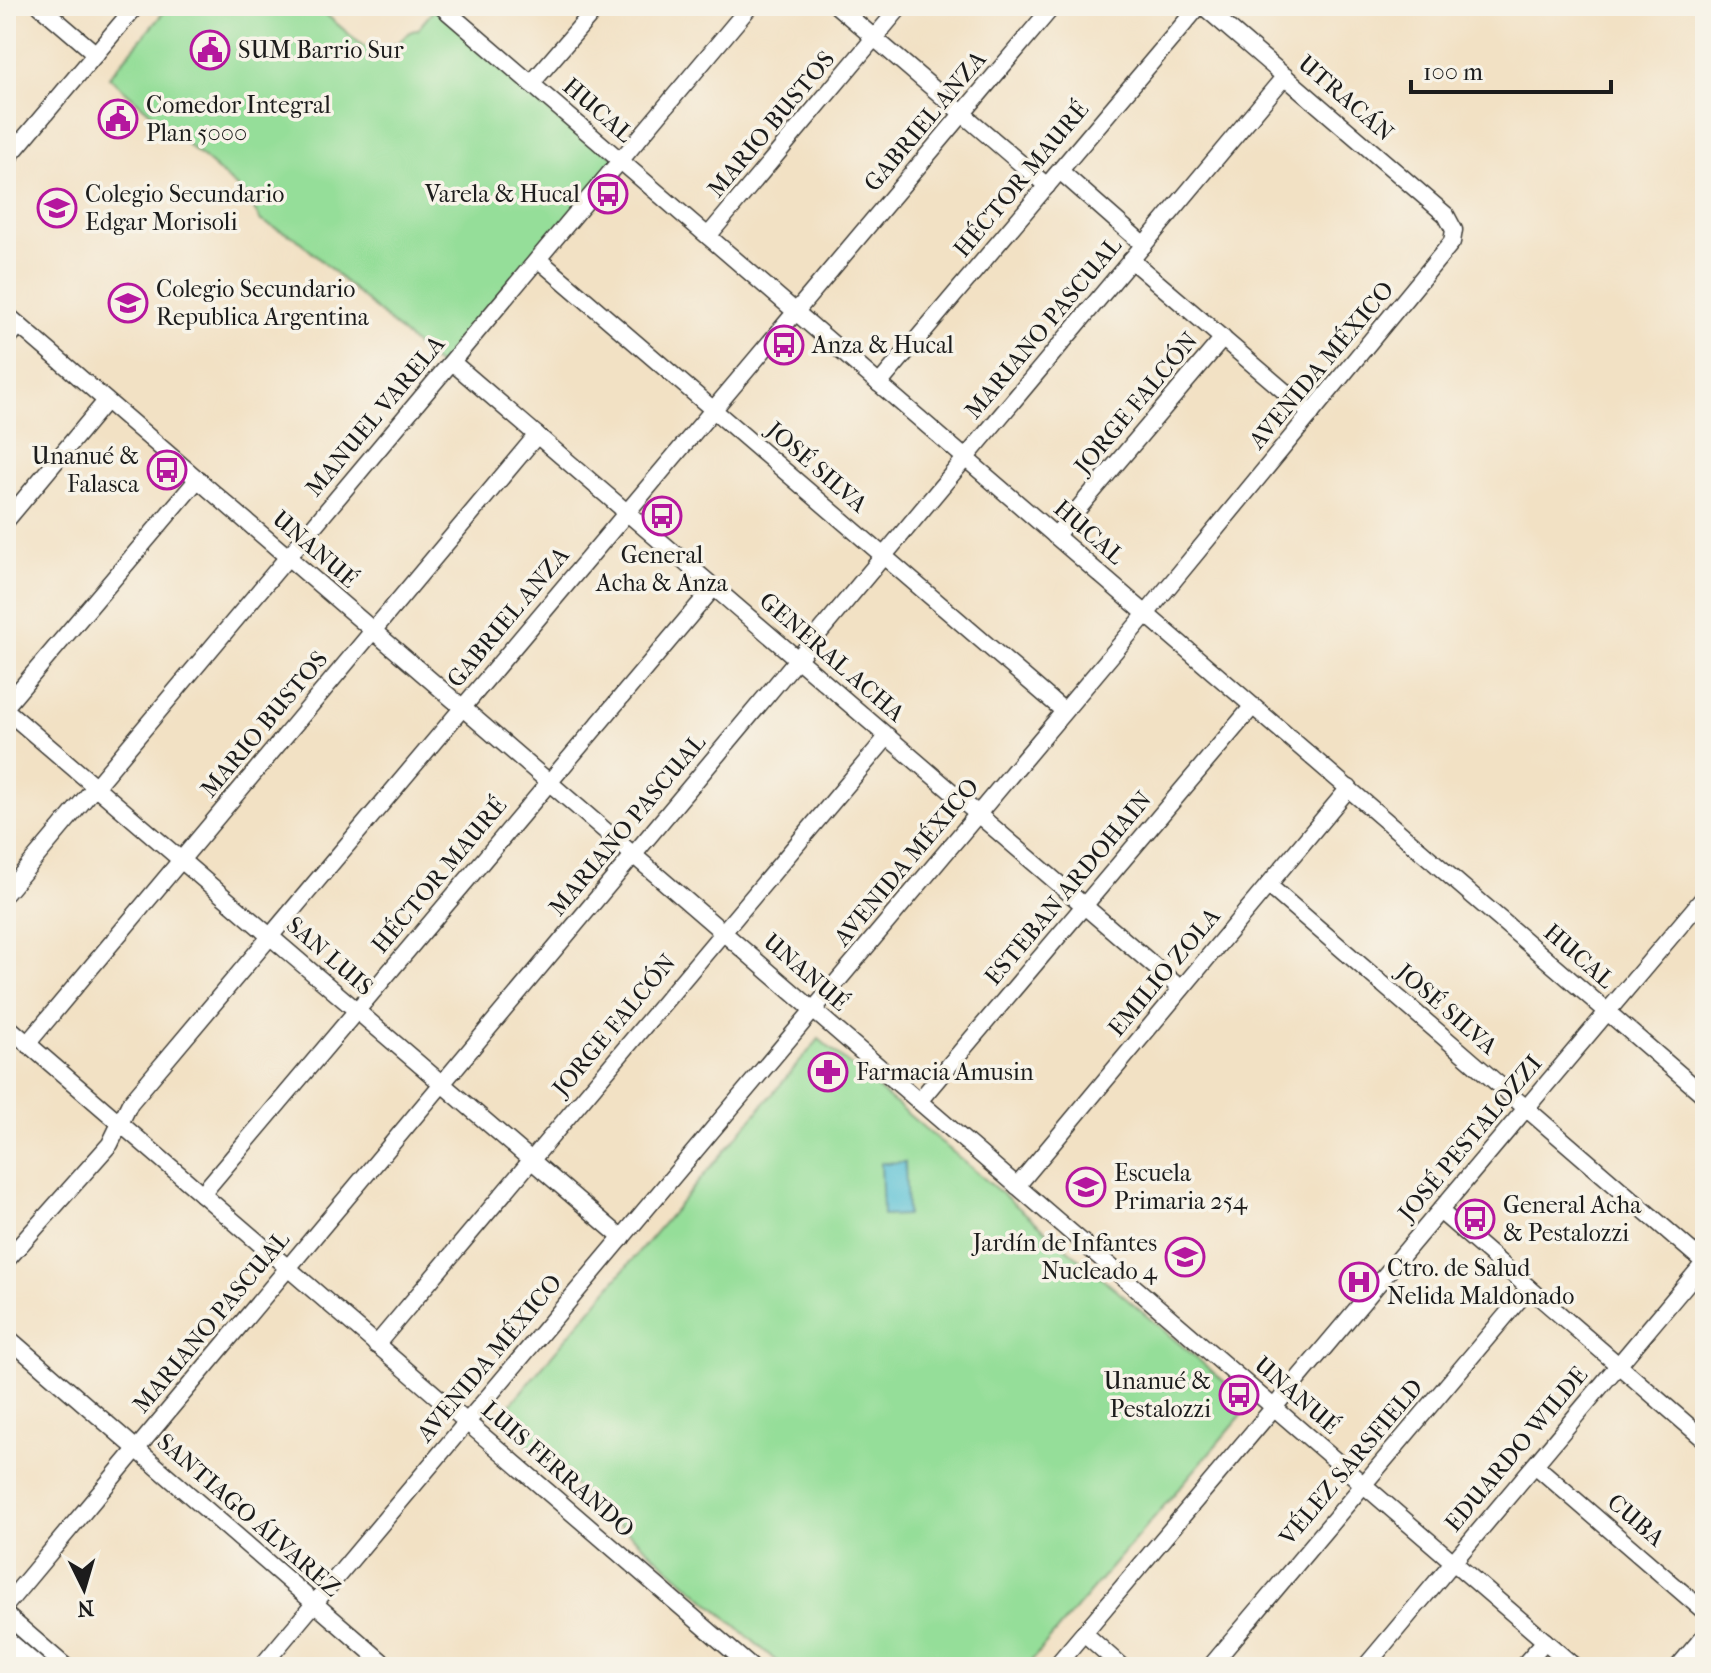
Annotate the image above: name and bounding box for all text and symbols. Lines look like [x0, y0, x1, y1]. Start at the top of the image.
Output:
public building icon: SUM Barrio Sur [189, 29, 231, 71]
place label: SUM Barrio Sur [238, 36, 404, 64]
scale bar [1411, 44, 1611, 94]
street label: MARIO BUSTOS [702, 45, 840, 203]
street label: GABRIEL ANZA [858, 45, 992, 197]
street label: UTRACÁN [1293, 48, 1400, 147]
text: 100 m [1423, 58, 1483, 86]
street label: HUCAL [557, 72, 639, 148]
place label: Comedor Integral Plan 5000 [146, 91, 331, 147]
street label: HÉCTOR MAURÉ [947, 95, 1094, 263]
public building icon: Comedor Integral Plan 5000 [97, 98, 139, 140]
bus stop icon: Varela & Hucal [587, 173, 629, 215]
place label: Colegio Secundario Edgar Morisoli [85, 180, 284, 236]
place label: Varela & Hucal [424, 180, 580, 208]
school or university icon: Colegio Secundario Edgar Morisoli [36, 187, 78, 229]
street label: MARIANO PASCUAL [959, 231, 1127, 424]
place label: Colegio Secundario Republica Argentina [156, 275, 370, 331]
street label: AVENIDA MÉXICO [1241, 275, 1399, 455]
school or university icon: Colegio Secundario Republica Argentina [107, 282, 149, 324]
bus stop icon: Anza & Hucal [763, 324, 805, 366]
street label: JORGE FALCÓN [1066, 326, 1203, 481]
street label: MANUEL VARELA [300, 330, 451, 502]
place label: Anza & Hucal [811, 331, 954, 359]
street label: JOSÉ SILVA [759, 414, 874, 519]
place label: Unanué & Falasca [31, 442, 140, 498]
bus stop icon: Unanué & Falasca [146, 449, 188, 491]
street label: HUCAL [1048, 494, 1130, 570]
bus stop icon: General Acha & Anza [641, 495, 683, 537]
street label: UNANUÉ [267, 504, 364, 594]
street label: GABRIEL ANZA [441, 541, 575, 693]
place label: General Acha & Anza [595, 541, 729, 597]
street label: GENERAL ACHA [754, 586, 910, 728]
street label: MARIO BUSTOS [195, 645, 333, 803]
street label: MARIANO PASCUAL [543, 728, 711, 921]
street label: AVENIDA MÉXICO [826, 772, 984, 952]
street label: ESTEBAN ARDOHAIN [979, 785, 1157, 991]
street label: HÉCTOR MAURÉ [365, 791, 512, 959]
street label: EMILIO ZOLA [1102, 902, 1226, 1042]
street label: SAN LUIS [281, 911, 379, 1001]
street label: HUCAL [1538, 918, 1620, 994]
street label: UNANUÉ [758, 927, 855, 1017]
street label: JORGE FALCÓN [544, 948, 681, 1103]
street label: JOSÉ SILVA [1389, 956, 1504, 1061]
street label: JOSÉ PESTALOZZI [1390, 1049, 1548, 1228]
pharmacy icon: Farmacia Amusin [807, 1051, 849, 1093]
place label: Farmacia Amusin [856, 1058, 1034, 1086]
place label: Escuela Primaria 254 [1114, 1159, 1248, 1215]
school or university icon: Escuela Primaria 254 [1065, 1166, 1107, 1208]
place label: General Acha & Pestalozzi [1503, 1191, 1642, 1247]
bus stop icon: General Acha & Pestalozzi [1454, 1198, 1496, 1240]
street label: MARIANO PASCUAL [127, 1225, 295, 1418]
place label: Jardín de Infantes Nucleado 4 [971, 1229, 1158, 1285]
school or university icon: Jardín de Infantes Nucleado 4 [1164, 1236, 1206, 1278]
place label: Ctro. de Salud Nelida Maldonado [1387, 1254, 1574, 1310]
hospital icon: Ctro. de Salud Nelida Maldonado [1338, 1261, 1380, 1303]
street label: AVENIDA MÉXICO [409, 1268, 567, 1448]
street label: UNANUÉ [1249, 1350, 1346, 1440]
street label: EDUARDO WILDE [1439, 1361, 1593, 1537]
place label: Unanué & Pestalozzi [1103, 1367, 1211, 1423]
street label: VÉLEZ SARSFIELD [1272, 1373, 1429, 1552]
bus stop icon: Unanué & Pestalozzi [1218, 1374, 1260, 1416]
street label: LUIS FERRANDO [476, 1395, 640, 1543]
street label: SANTIAGO ÁLVAREZ [151, 1427, 347, 1602]
street label: CUBA [1602, 1488, 1670, 1552]
north arrow [44, 1549, 124, 1629]
text: N [76, 1594, 95, 1622]

